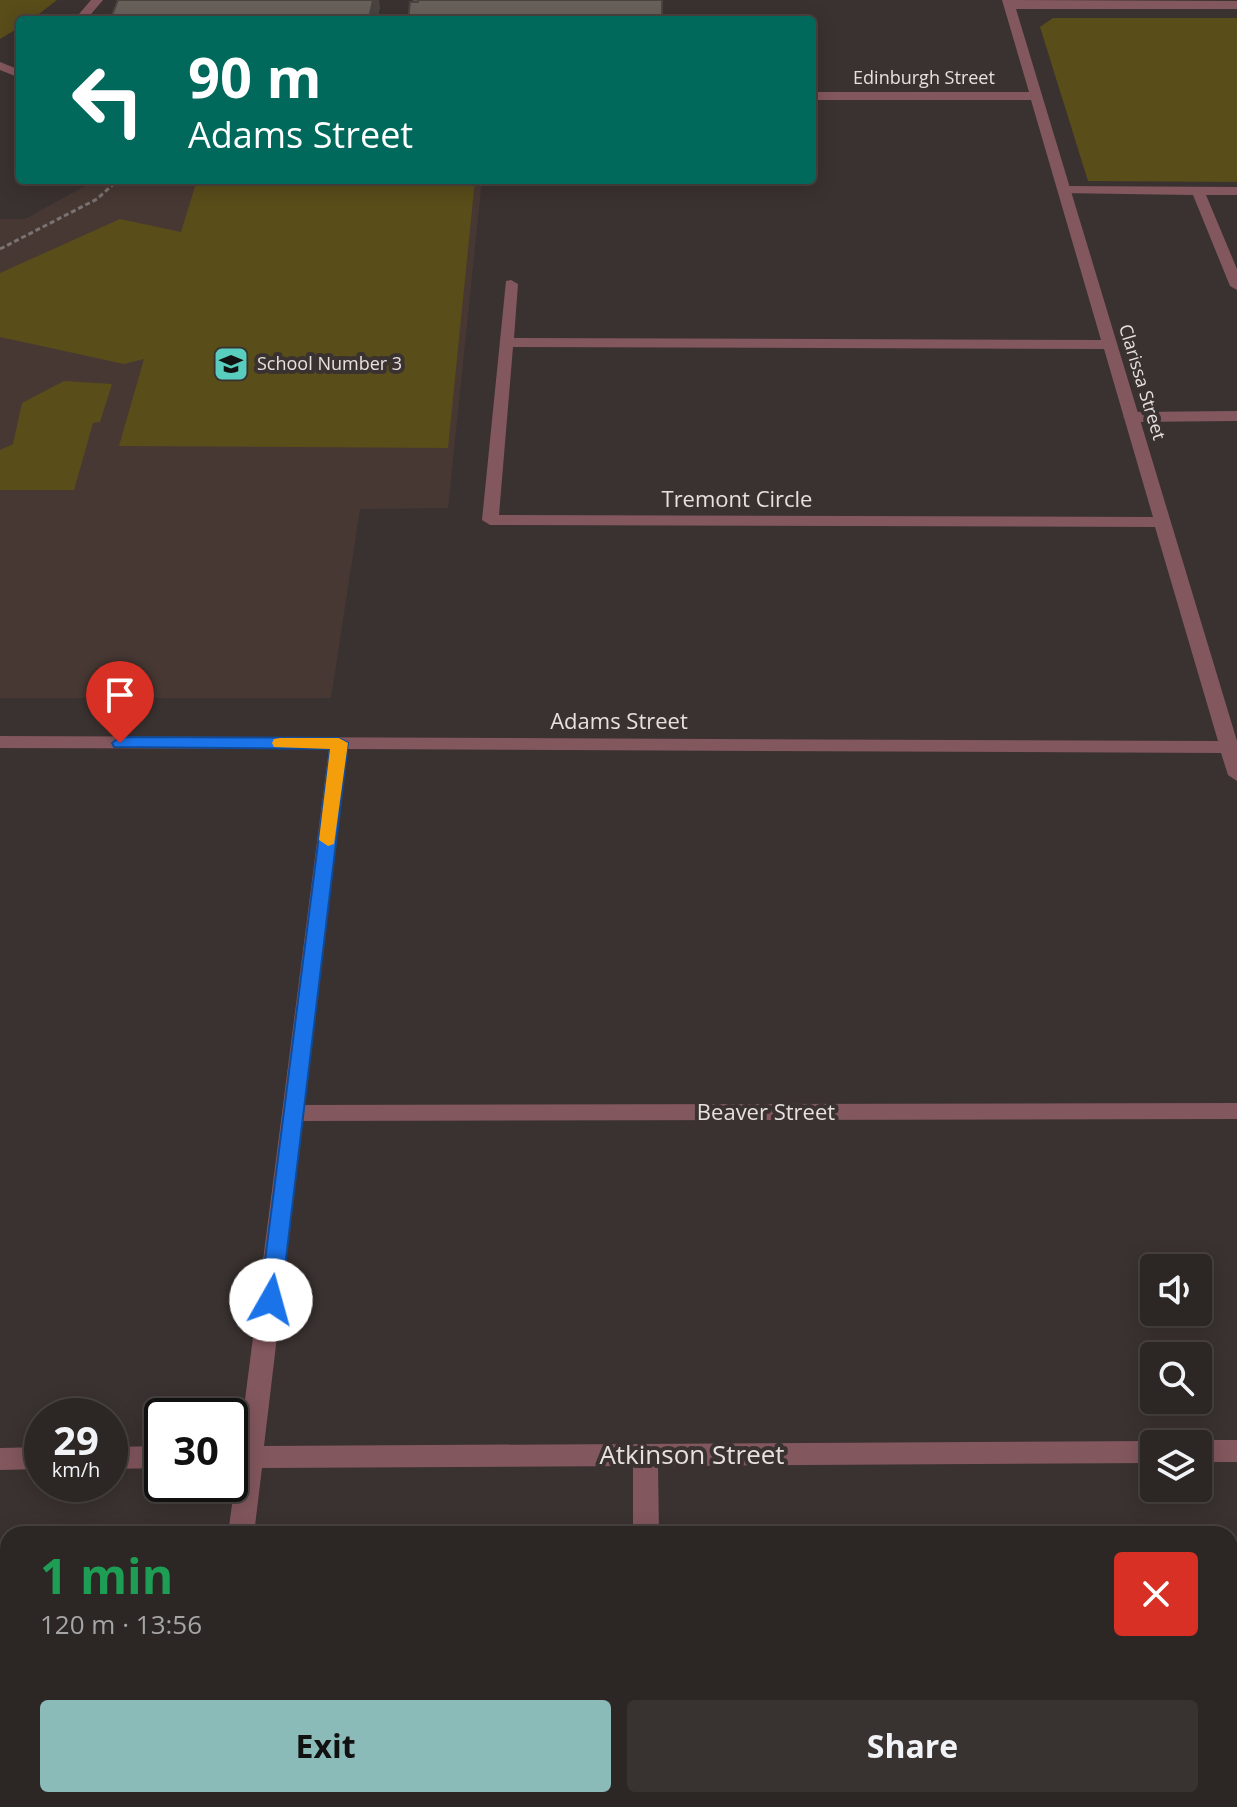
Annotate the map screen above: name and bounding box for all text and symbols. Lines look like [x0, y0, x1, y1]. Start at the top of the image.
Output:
text: 90 m [188, 38, 322, 114]
icon: left [56, 48, 160, 152]
street label: Edinburgh Street [853, 65, 995, 89]
text: Adams Street [188, 110, 413, 159]
street label: Clarissa Street [1114, 321, 1172, 443]
school or university icon: School Number 3 [212, 345, 250, 383]
place label: School Number 3 [257, 351, 402, 375]
street label: Tremont Circle [662, 483, 812, 513]
pin [86, 661, 154, 743]
icon: arrive [98, 673, 142, 717]
street label: Adams Street [550, 705, 688, 735]
street label: Beaver Street [697, 1096, 835, 1126]
map controls [1140, 1254, 1212, 1502]
button: sound [1140, 1254, 1212, 1326]
position arrow [229, 1258, 313, 1342]
button: search [1140, 1342, 1212, 1414]
speed limit sign: 30 [144, 1398, 248, 1502]
text: 29 [53, 1412, 99, 1467]
button: layers [1140, 1430, 1212, 1502]
street label: Atkinson Street [599, 1436, 785, 1472]
text: km/h [52, 1456, 100, 1483]
text: 1 min [40, 1543, 173, 1608]
button: close [1114, 1552, 1198, 1636]
text: 120 m · 13:56 [40, 1606, 202, 1642]
button: Exit [40, 1700, 611, 1792]
button: Share [627, 1700, 1198, 1792]

